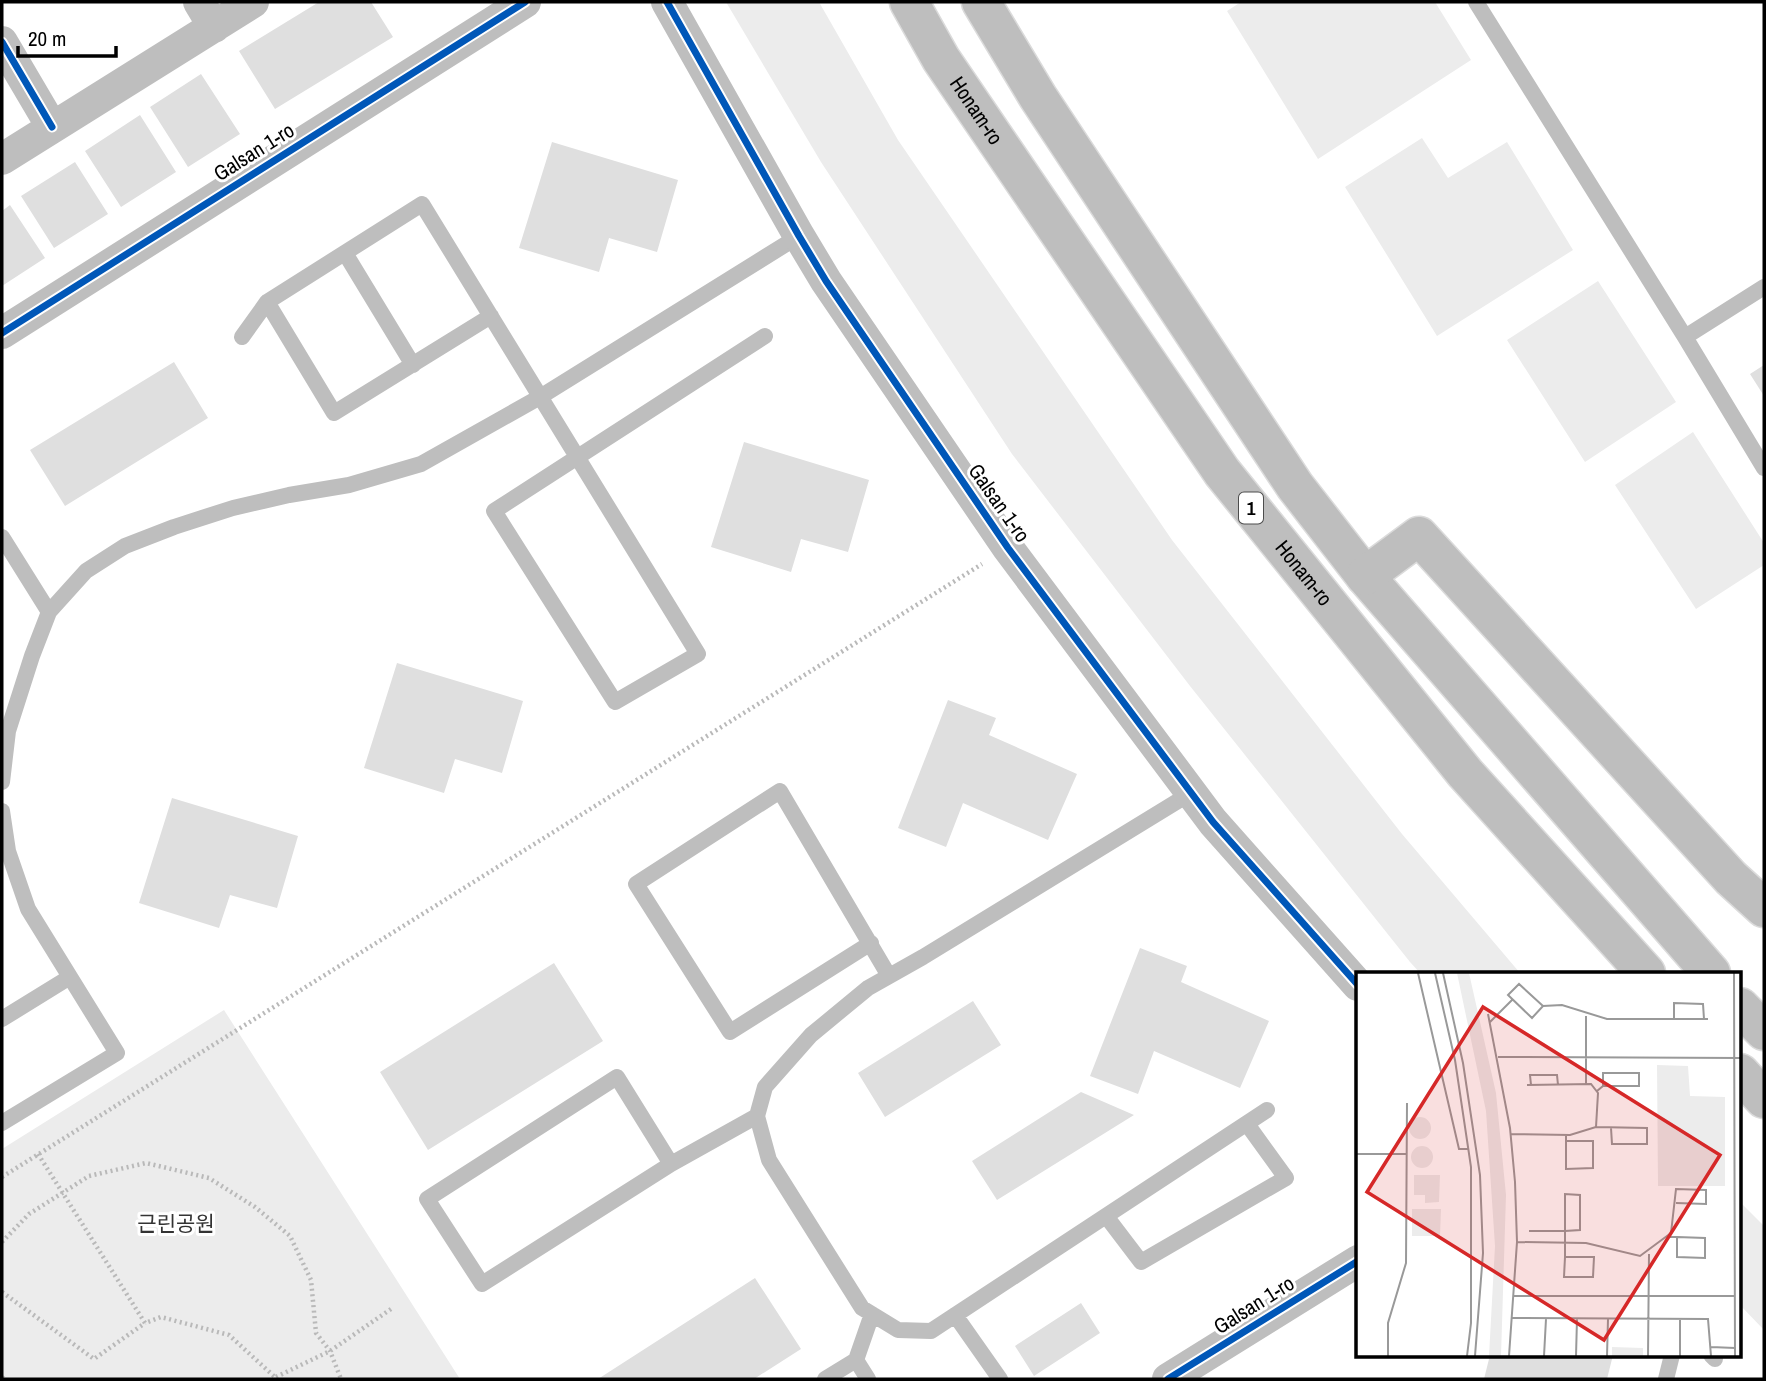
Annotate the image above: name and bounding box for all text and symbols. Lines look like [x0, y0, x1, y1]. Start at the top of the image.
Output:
scale bar [18, 14, 116, 58]
text: 20 m [28, 24, 66, 53]
street label: Honam-ro [943, 71, 1010, 150]
street label: Galsan 1-ro [208, 115, 300, 188]
street label: Galsan 1-ro [962, 458, 1037, 548]
road number: 1 [1239, 492, 1263, 524]
street label: Honam-ro [1269, 534, 1339, 612]
inset map [1356, 972, 1742, 1356]
park label: 근린공원 [137, 1209, 215, 1238]
street label: Galsan 1-ro [1208, 1268, 1300, 1341]

